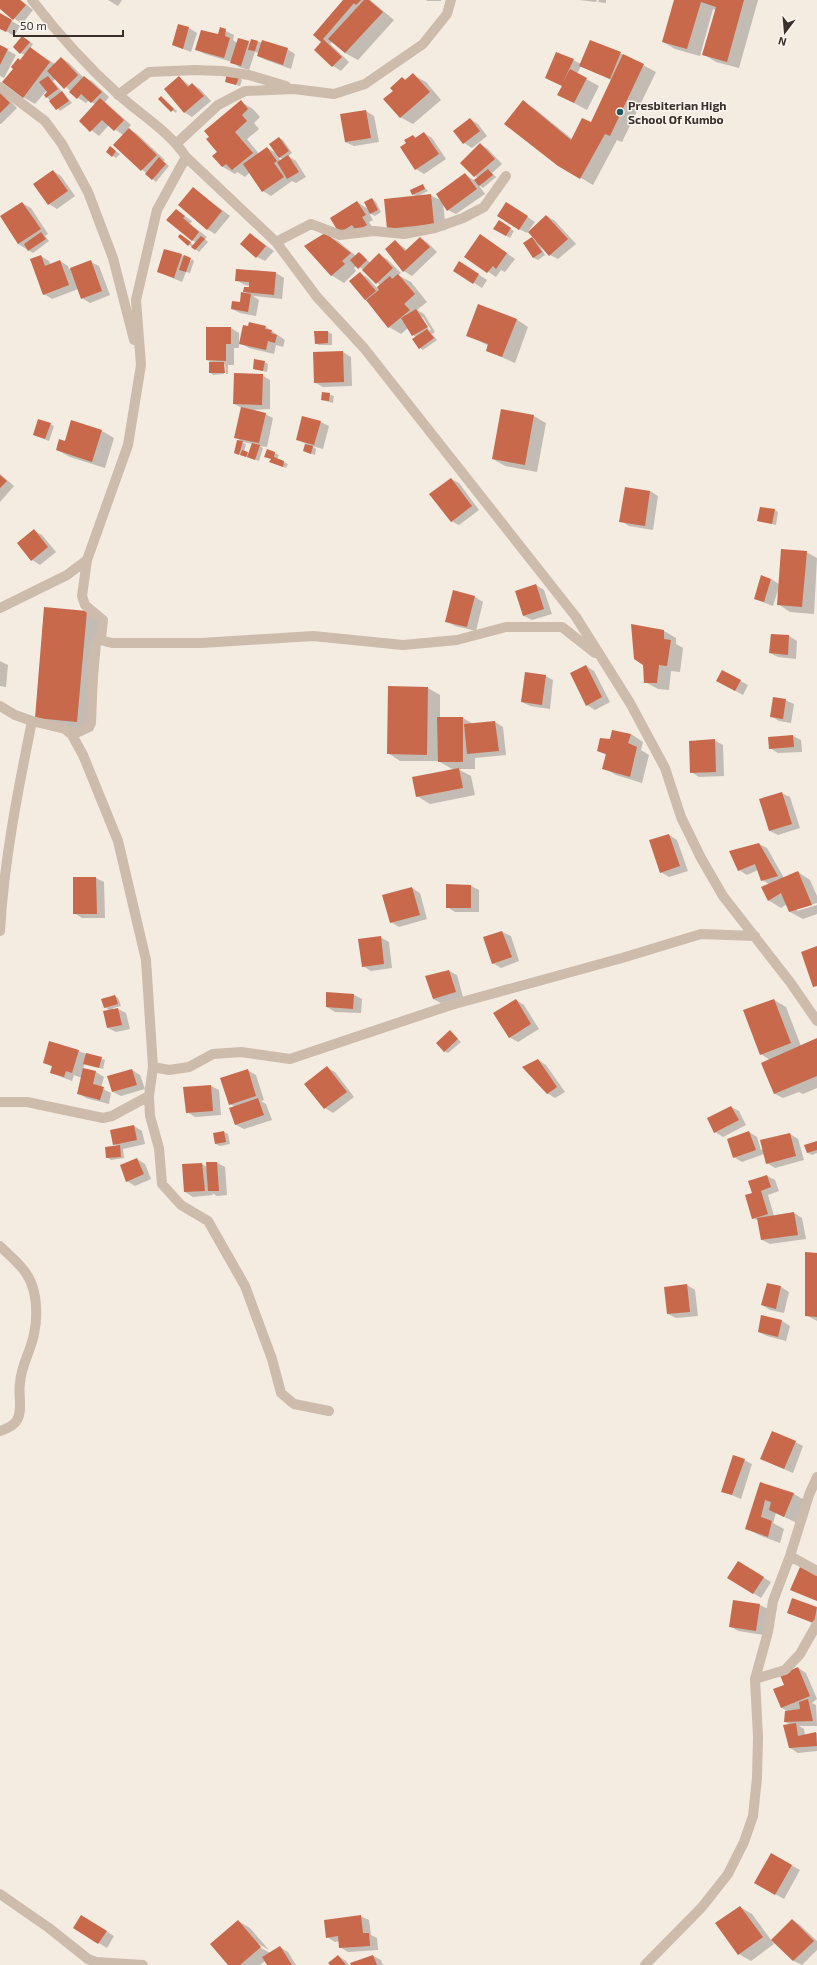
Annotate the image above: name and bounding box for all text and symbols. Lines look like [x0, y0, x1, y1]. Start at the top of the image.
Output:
scale bar [14, 12, 123, 38]
north arrow [765, 12, 805, 52]
text: 50 m [20, 18, 47, 32]
text: N [776, 35, 788, 49]
place label: Presbiterian High School Of Kumbo [628, 98, 727, 126]
marker: Presbiterian High School Of Kumbo [615, 107, 625, 117]

